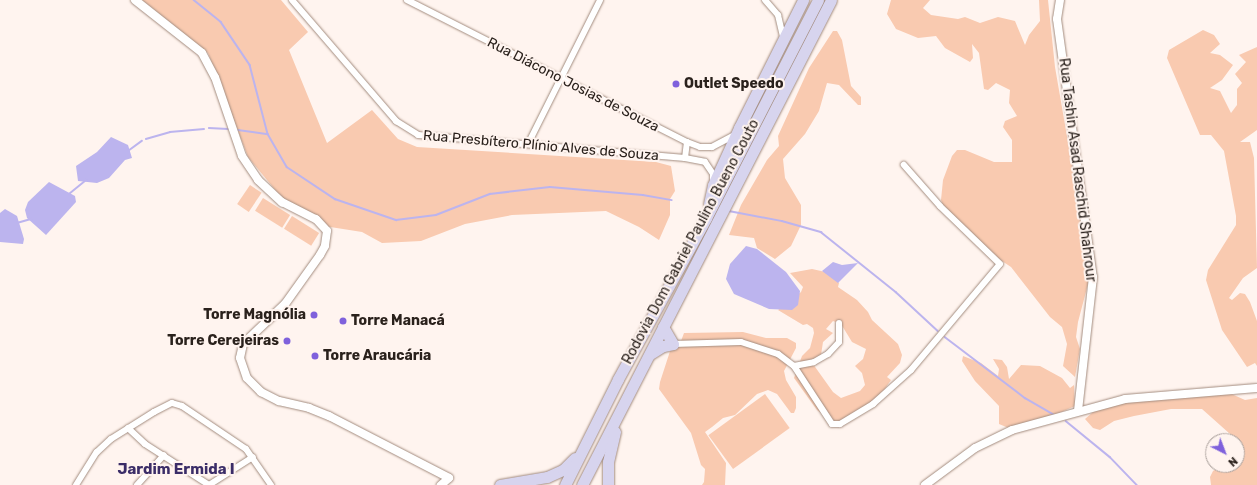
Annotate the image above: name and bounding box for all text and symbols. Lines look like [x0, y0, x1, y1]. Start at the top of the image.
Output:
street label: Rua Diácono Josias de Souza [484, 34, 662, 136]
street label: Rua Tashin Asad Raschid Shahrour [1055, 57, 1099, 283]
place label: Outlet Speedo [684, 76, 783, 92]
marker: Outlet Speedo [671, 79, 681, 89]
street label: Rodovia Dom Gabriel Paulino Bueno Couto [619, 117, 763, 367]
street label: Rua Presbítero Plínio Alves de Souza [422, 127, 660, 165]
place label: Torre Magnólia [203, 307, 306, 323]
marker: Torre Magnólia [309, 310, 319, 320]
place label: Torre Manacá [351, 313, 445, 329]
marker: Torre Manacá [338, 316, 348, 326]
place label: Torre Cerejeiras [167, 333, 279, 349]
marker: Torre Cerejeiras [282, 336, 292, 346]
place label: Torre Araucária [323, 348, 432, 364]
marker: Torre Araucária [310, 351, 320, 361]
north arrow [1205, 433, 1245, 473]
text: N [1225, 454, 1240, 469]
district label: Jardim Ermida I [117, 461, 235, 479]

